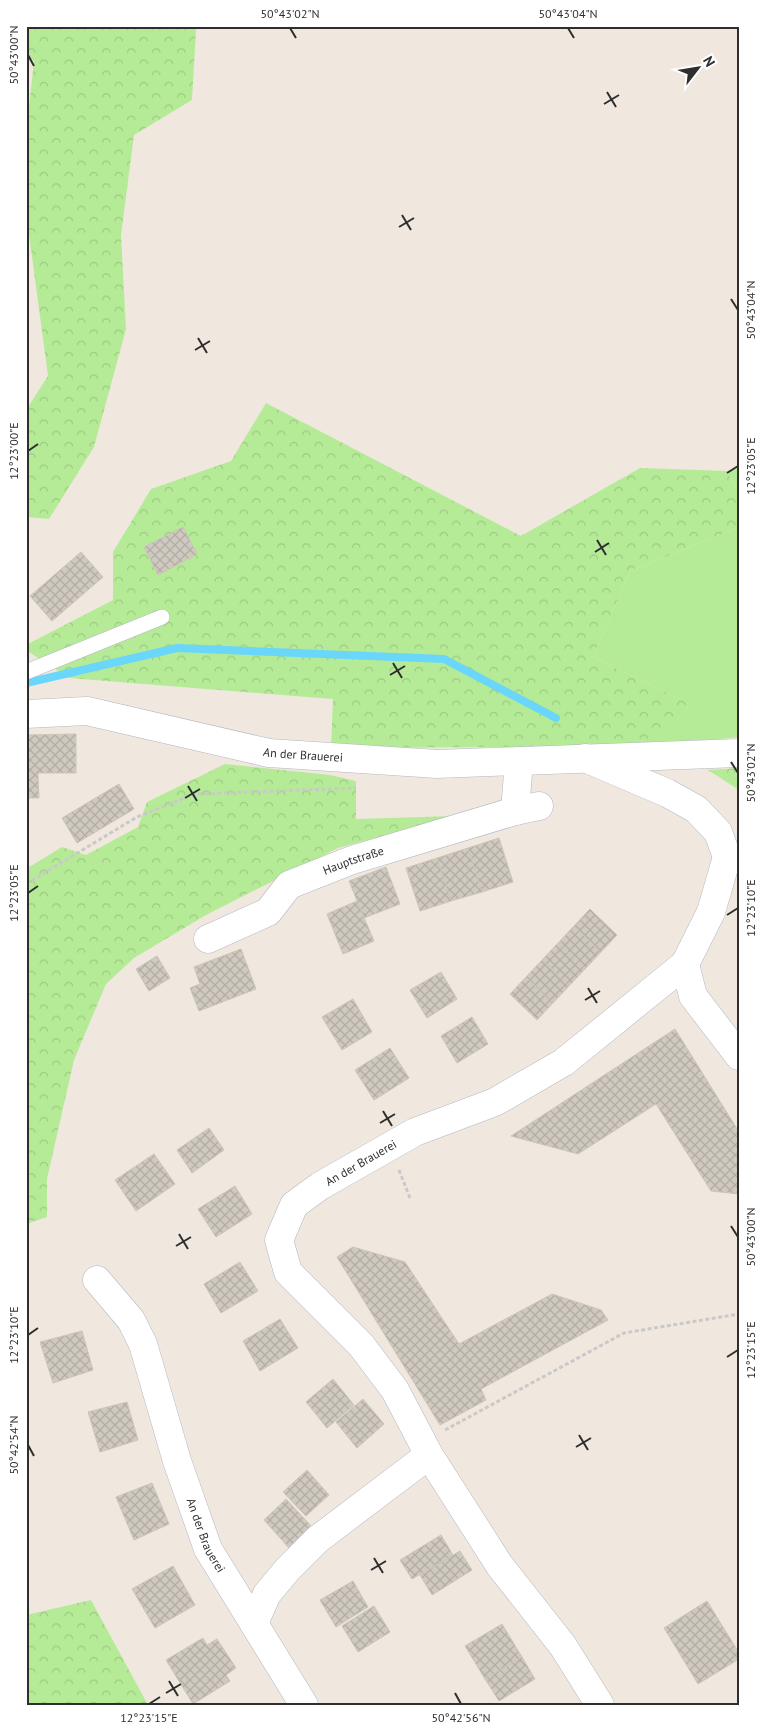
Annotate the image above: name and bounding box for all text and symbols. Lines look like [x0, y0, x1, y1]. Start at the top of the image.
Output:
text: 50°43'02"N [260, 6, 320, 21]
text: 50°43'04"N [538, 6, 598, 21]
text: 50°43'00"N [6, 25, 21, 85]
north arrow [672, 42, 722, 92]
text: N [699, 53, 719, 70]
text: 50°43'04"N [743, 280, 758, 340]
text: 12°23'00"E [6, 422, 21, 480]
text: 12°23'05"E [743, 437, 758, 495]
text: 50°43'02"N [743, 743, 758, 803]
street label: An der Brauerei [262, 744, 343, 765]
street label: Hauptstraße [321, 843, 386, 878]
text: 12°23'05"E [6, 864, 21, 922]
text: 12°23'10"E [743, 879, 758, 937]
street label: An der Brauerei [323, 1136, 399, 1189]
text: 50°43'00"N [743, 1207, 758, 1267]
text: 12°23'10"E [6, 1306, 21, 1364]
text: 12°23'15"E [743, 1321, 758, 1379]
text: 50°42'54"N [6, 1415, 21, 1475]
street label: An der Brauerei [184, 1496, 229, 1575]
text: 12°23'15"E [120, 1710, 178, 1725]
text: 50°42'56"N [431, 1710, 491, 1725]

